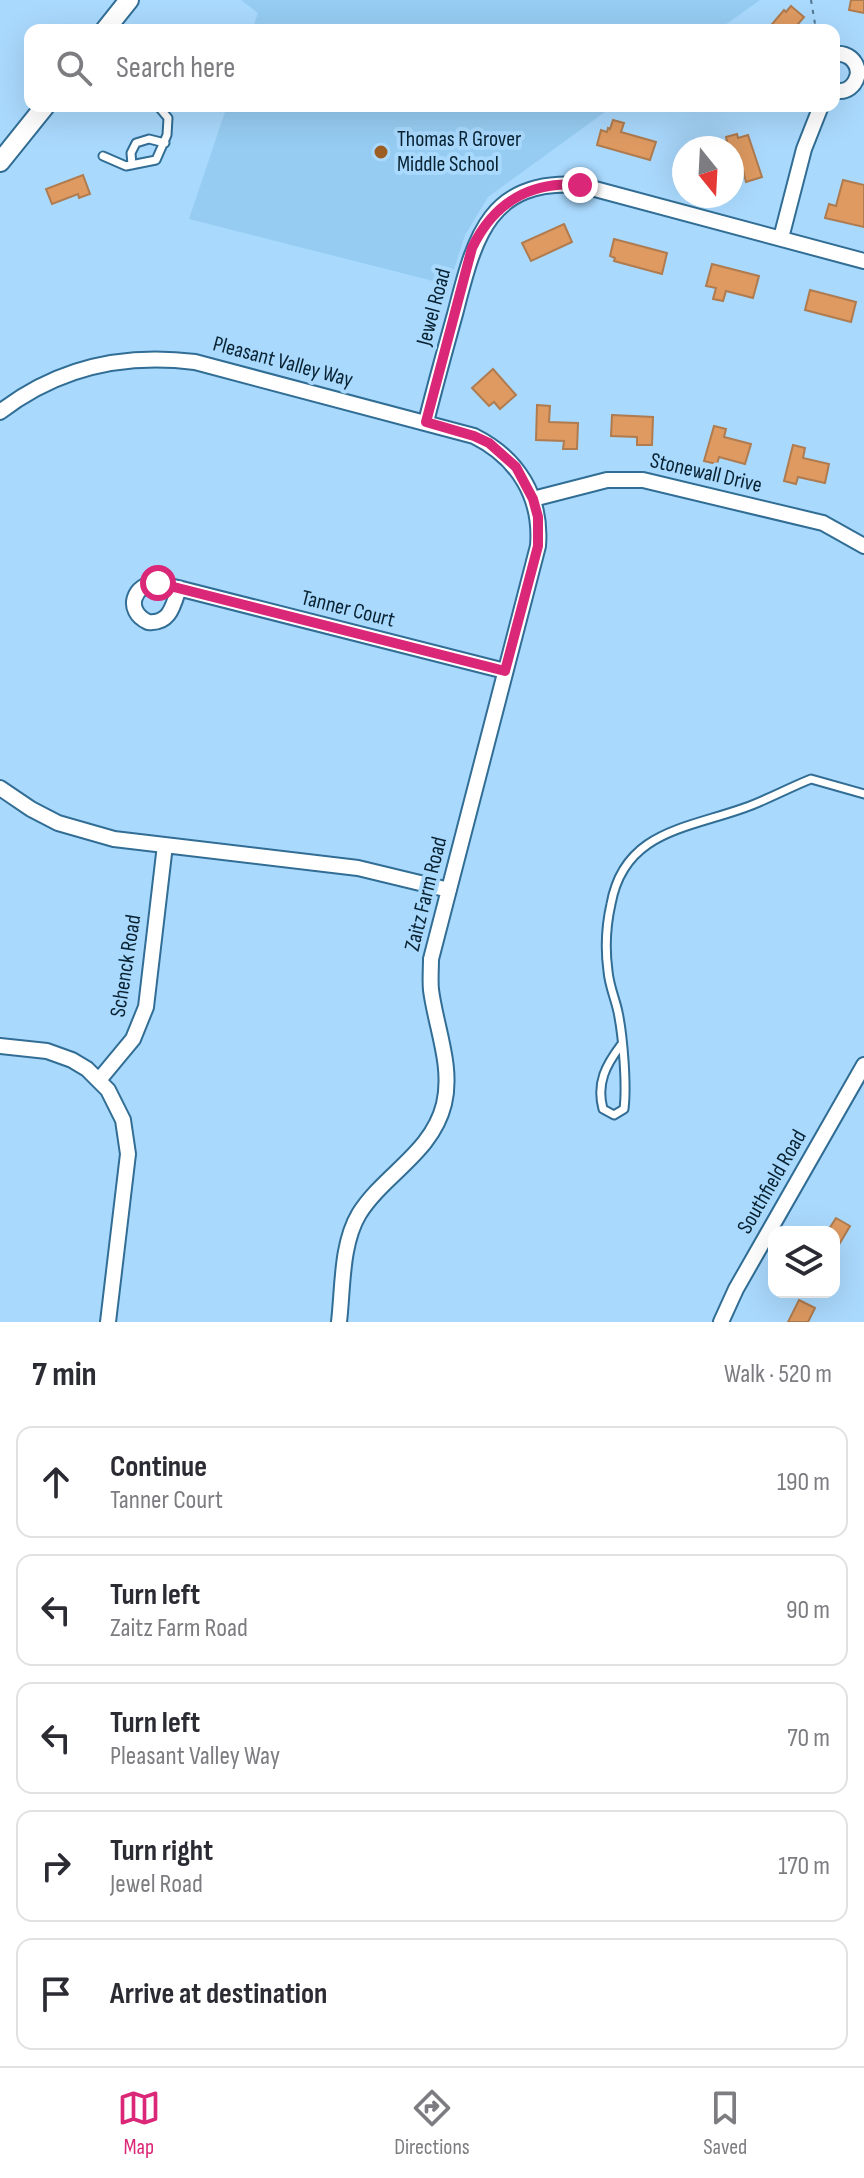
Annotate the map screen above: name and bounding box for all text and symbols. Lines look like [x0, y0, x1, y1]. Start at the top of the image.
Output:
search box [24, 24, 840, 112]
icon: search [52, 46, 96, 90]
text: Search here [116, 50, 235, 86]
place label: Thomas R Grover Middle School [397, 126, 521, 178]
north arrow [672, 136, 744, 208]
marker: Thomas R Grover Middle School [372, 143, 390, 161]
route end [562, 167, 598, 203]
street label: Jewel Road [411, 266, 457, 349]
street label: Pleasant Valley Way [210, 330, 356, 394]
street label: Stonewall Drive [647, 447, 765, 499]
route start [140, 565, 176, 601]
street label: Tanner Court [298, 584, 398, 634]
street label: Zaitz Farm Road [399, 834, 453, 954]
street label: Schenck Road [105, 913, 147, 1019]
street label: Southfield Road [731, 1125, 813, 1239]
map controls [768, 1226, 840, 1298]
button: layers [768, 1226, 840, 1298]
text: 7 min [32, 1354, 97, 1395]
text: Walk · 520 m [724, 1359, 832, 1390]
text: Continue [110, 1449, 207, 1485]
icon: ahead [34, 1460, 78, 1504]
text: 190 m [777, 1467, 830, 1498]
text: Tanner Court [110, 1485, 223, 1516]
text: Turn left [110, 1577, 200, 1613]
icon: left [34, 1588, 78, 1632]
text: 90 m [786, 1595, 830, 1626]
text: Zaitz Farm Road [110, 1613, 248, 1644]
text: Turn left [110, 1705, 200, 1741]
icon: left [34, 1716, 78, 1760]
text: 70 m [787, 1723, 830, 1754]
text: Pleasant Valley Way [110, 1741, 280, 1772]
text: Turn right [110, 1833, 213, 1869]
icon: right [34, 1844, 78, 1888]
text: 170 m [778, 1851, 830, 1882]
text: Jewel Road [110, 1869, 203, 1900]
icon: arrive [34, 1972, 78, 2016]
text: Arrive at destination [110, 1976, 327, 2012]
tab: Map [117, 2086, 161, 2161]
tab: Directions [394, 2086, 470, 2161]
tab: Saved [703, 2086, 747, 2161]

